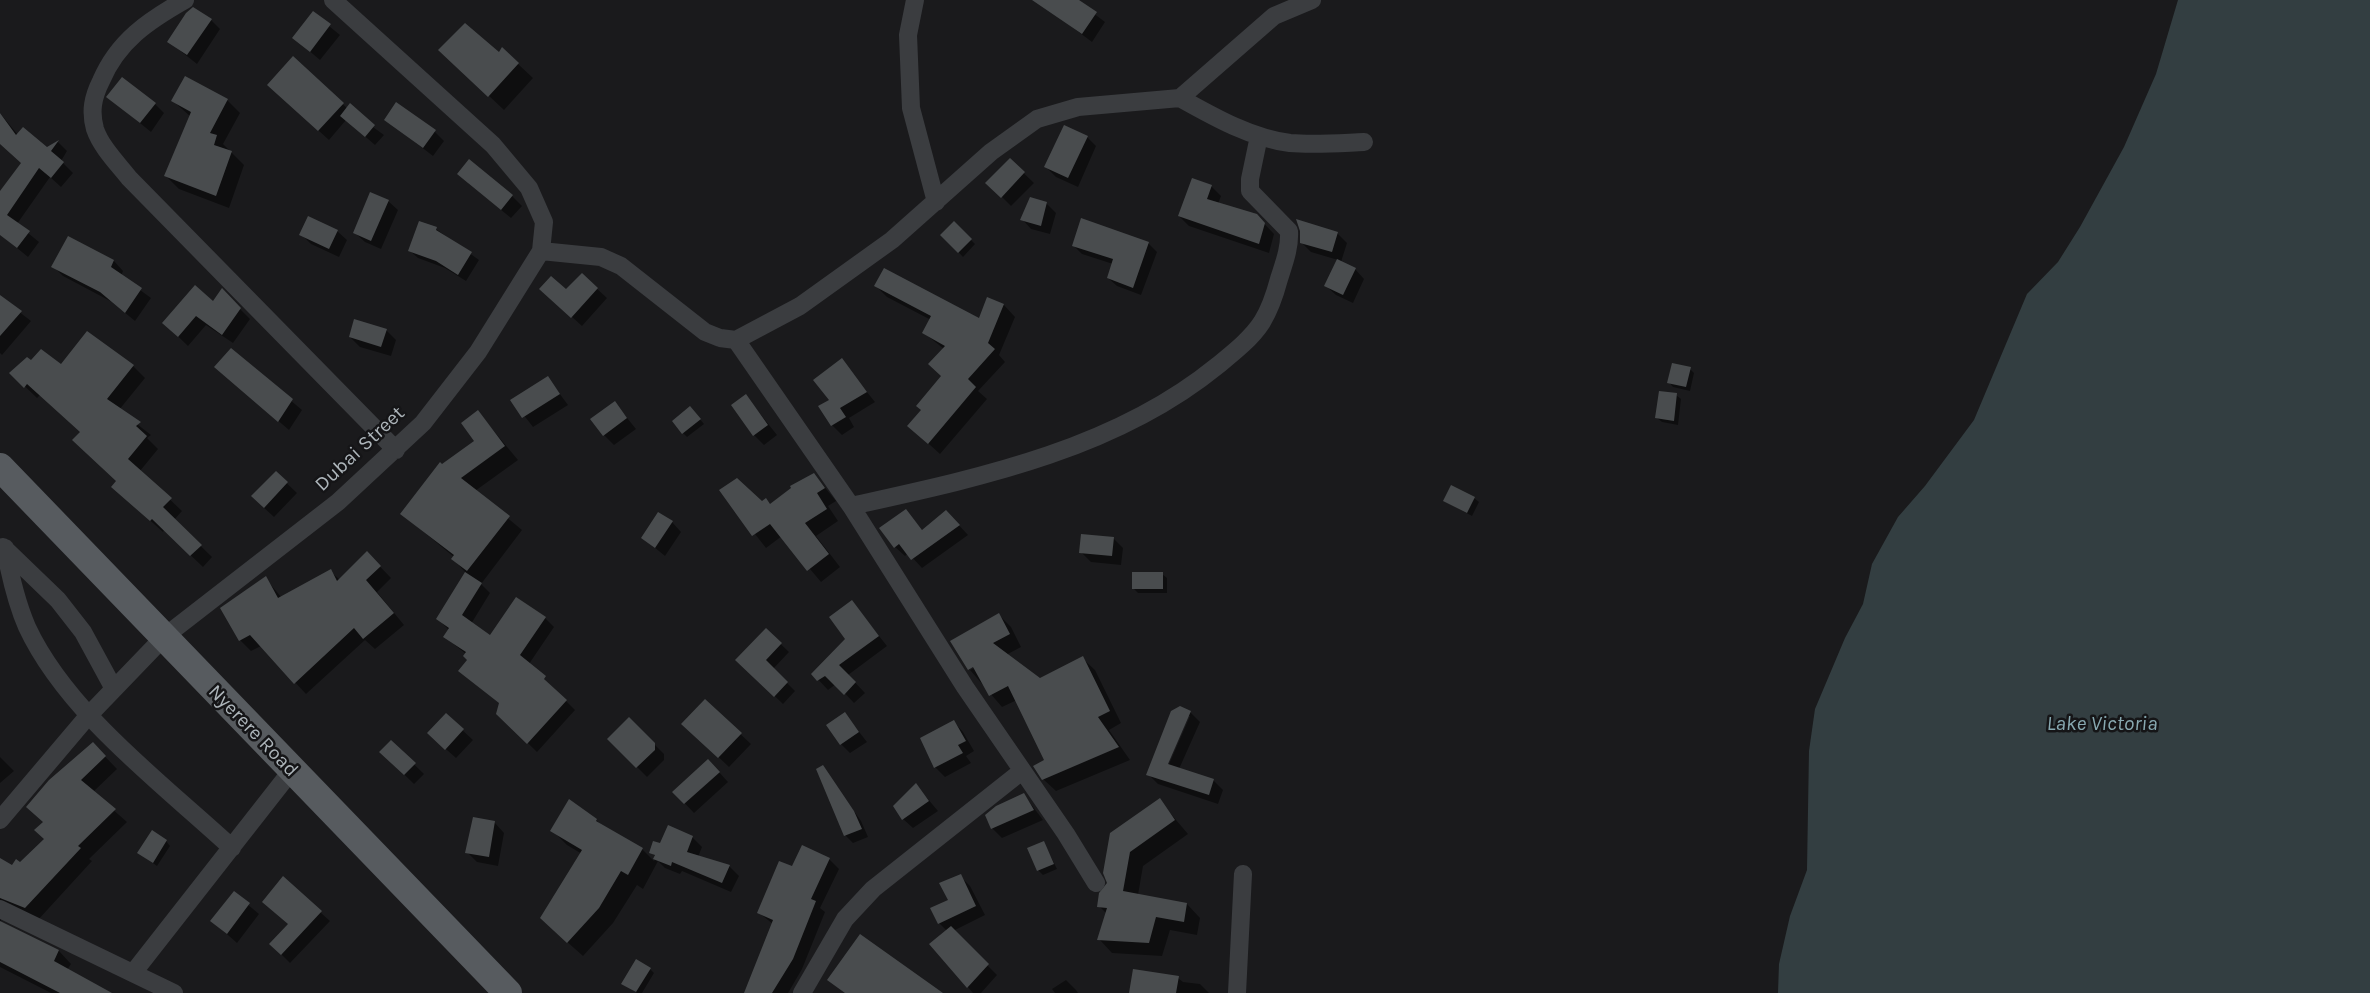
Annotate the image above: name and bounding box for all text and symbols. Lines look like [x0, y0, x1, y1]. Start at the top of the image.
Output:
street label: Dubai Street [310, 401, 410, 497]
street label: Nyerere Road [203, 680, 303, 782]
water label: Lake Victoria [2046, 711, 2158, 737]

